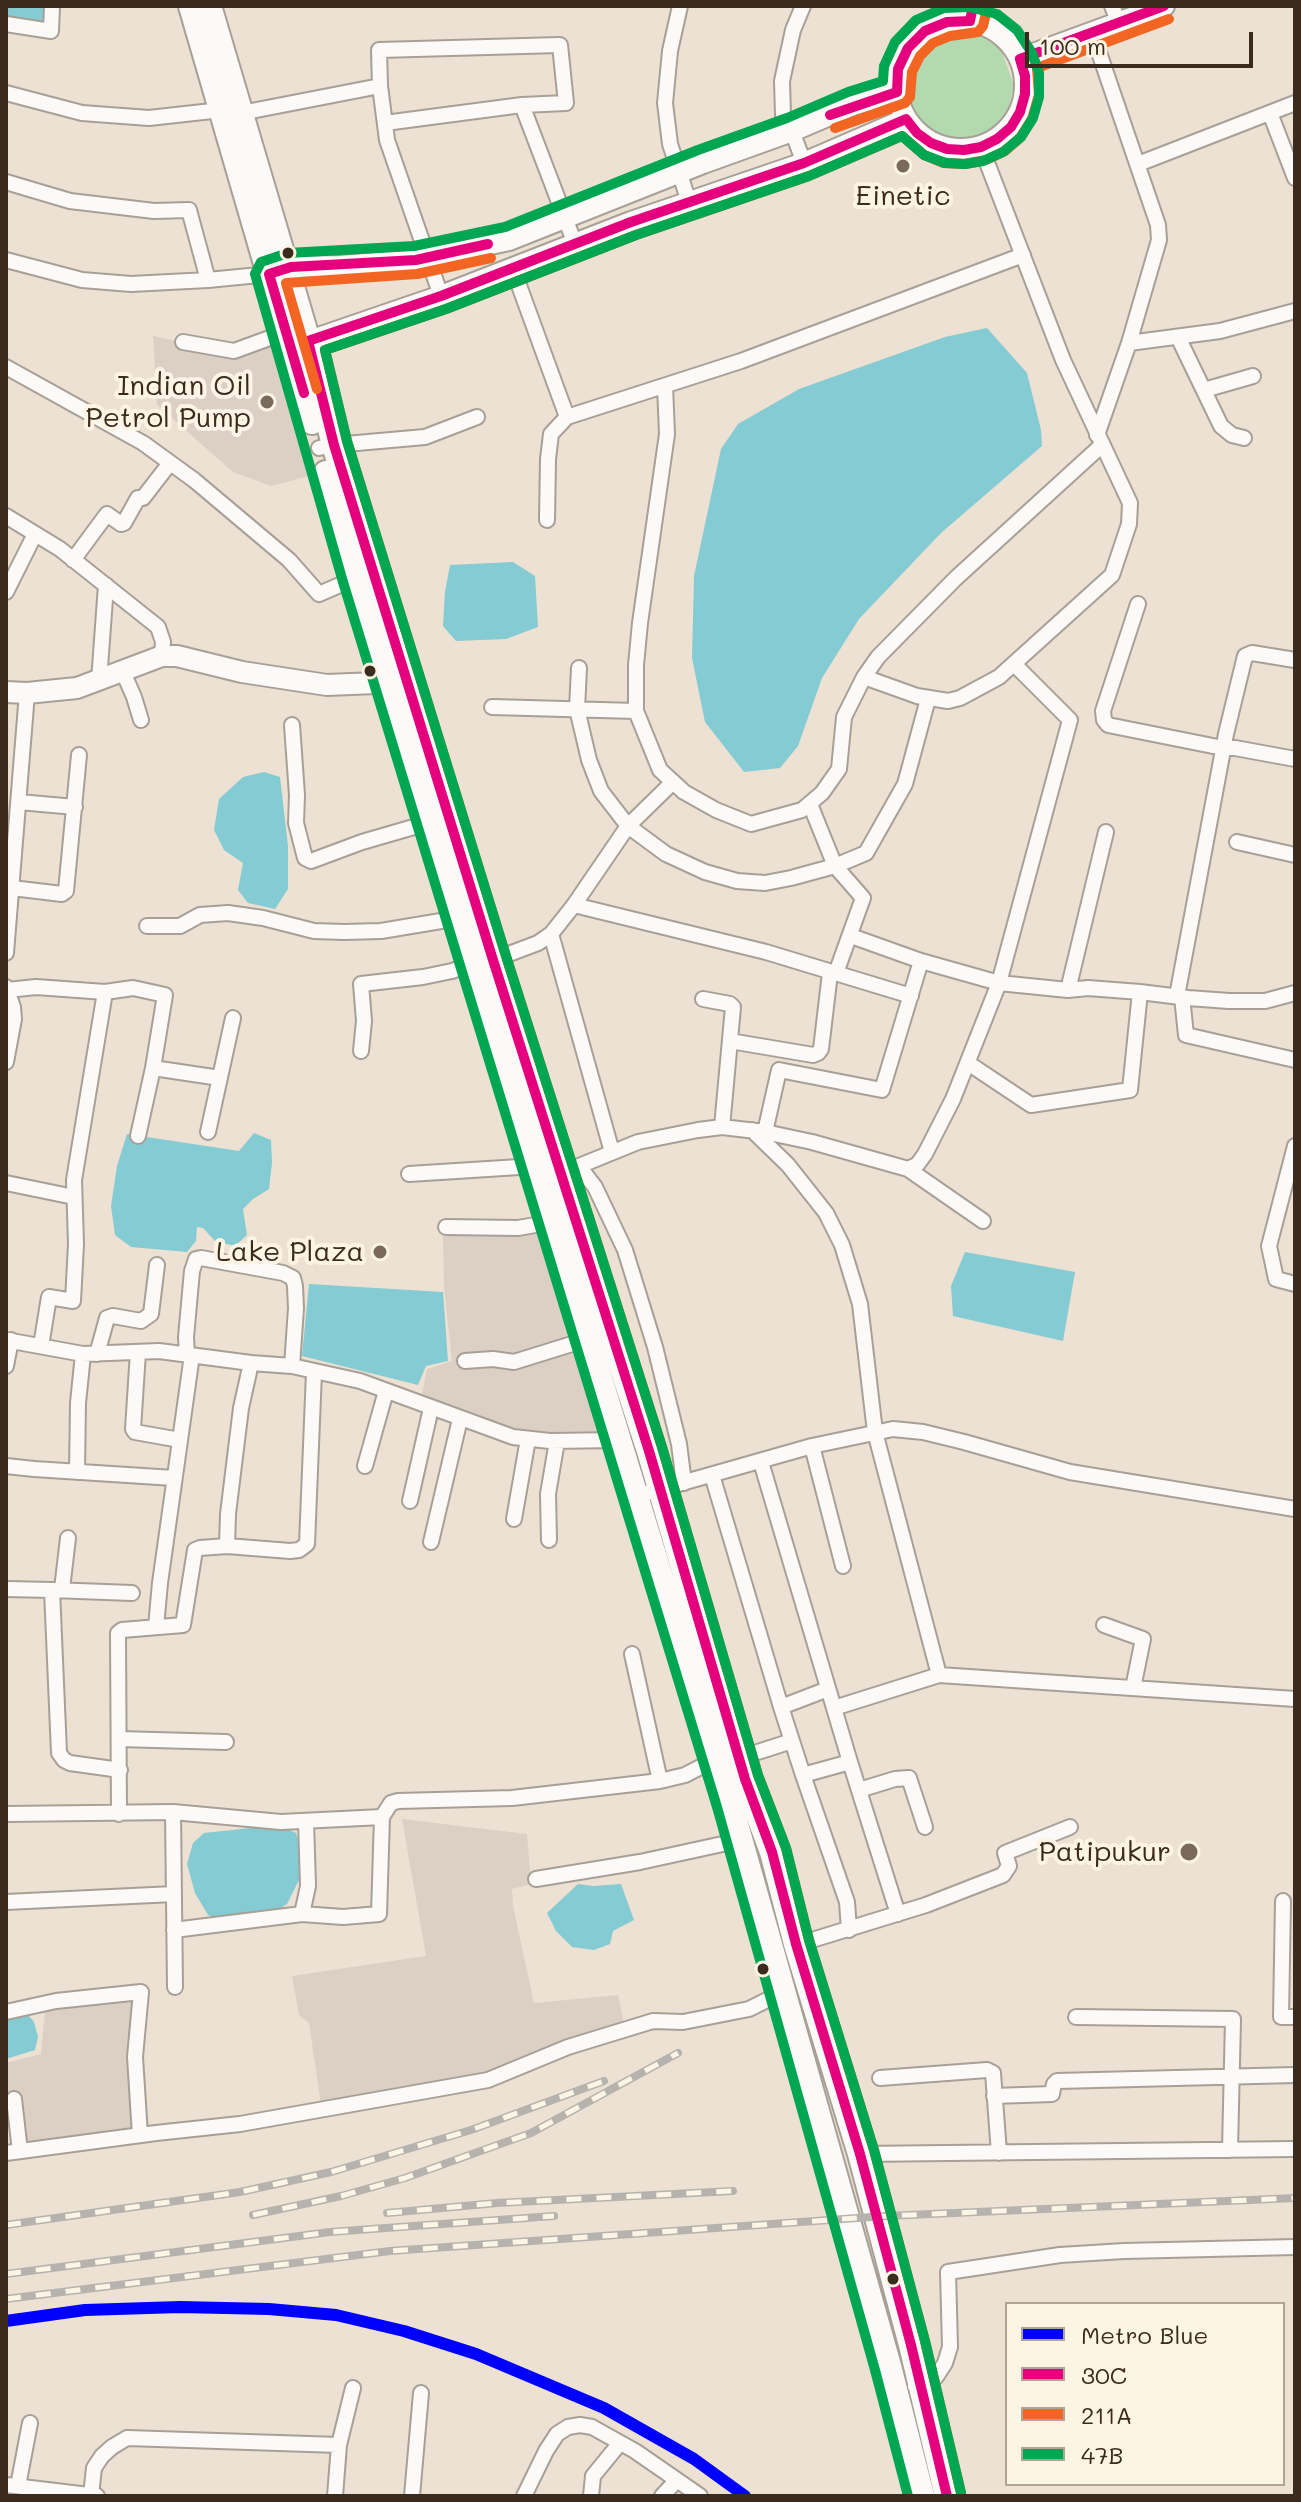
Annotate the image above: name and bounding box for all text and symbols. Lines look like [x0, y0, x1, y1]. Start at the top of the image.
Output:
scale bar [1029, 16, 1257, 66]
text: 100 m [1039, 30, 1106, 61]
marker: Einetic [894, 157, 912, 175]
place label: Einetic [856, 179, 950, 213]
unlabelled marker [280, 245, 296, 261]
place label: Indian Oil Petrol Pump [86, 369, 251, 435]
marker: Indian Oil Petrol Pump [258, 393, 276, 411]
unlabelled marker [362, 663, 378, 679]
place label: Lake Plaza [216, 1235, 364, 1269]
marker: Lake Plaza [371, 1243, 389, 1261]
place label: Patipukur [1039, 1835, 1171, 1869]
marker: Patipukur [1178, 1841, 1200, 1863]
unlabelled marker [755, 1961, 771, 1977]
unlabelled marker [885, 2271, 901, 2287]
legend [1005, 2302, 1285, 2486]
text: Metro Blue [1081, 2319, 1208, 2350]
text: 30C [1081, 2359, 1127, 2390]
text: 211A [1081, 2399, 1132, 2430]
text: 47B [1081, 2439, 1123, 2470]

